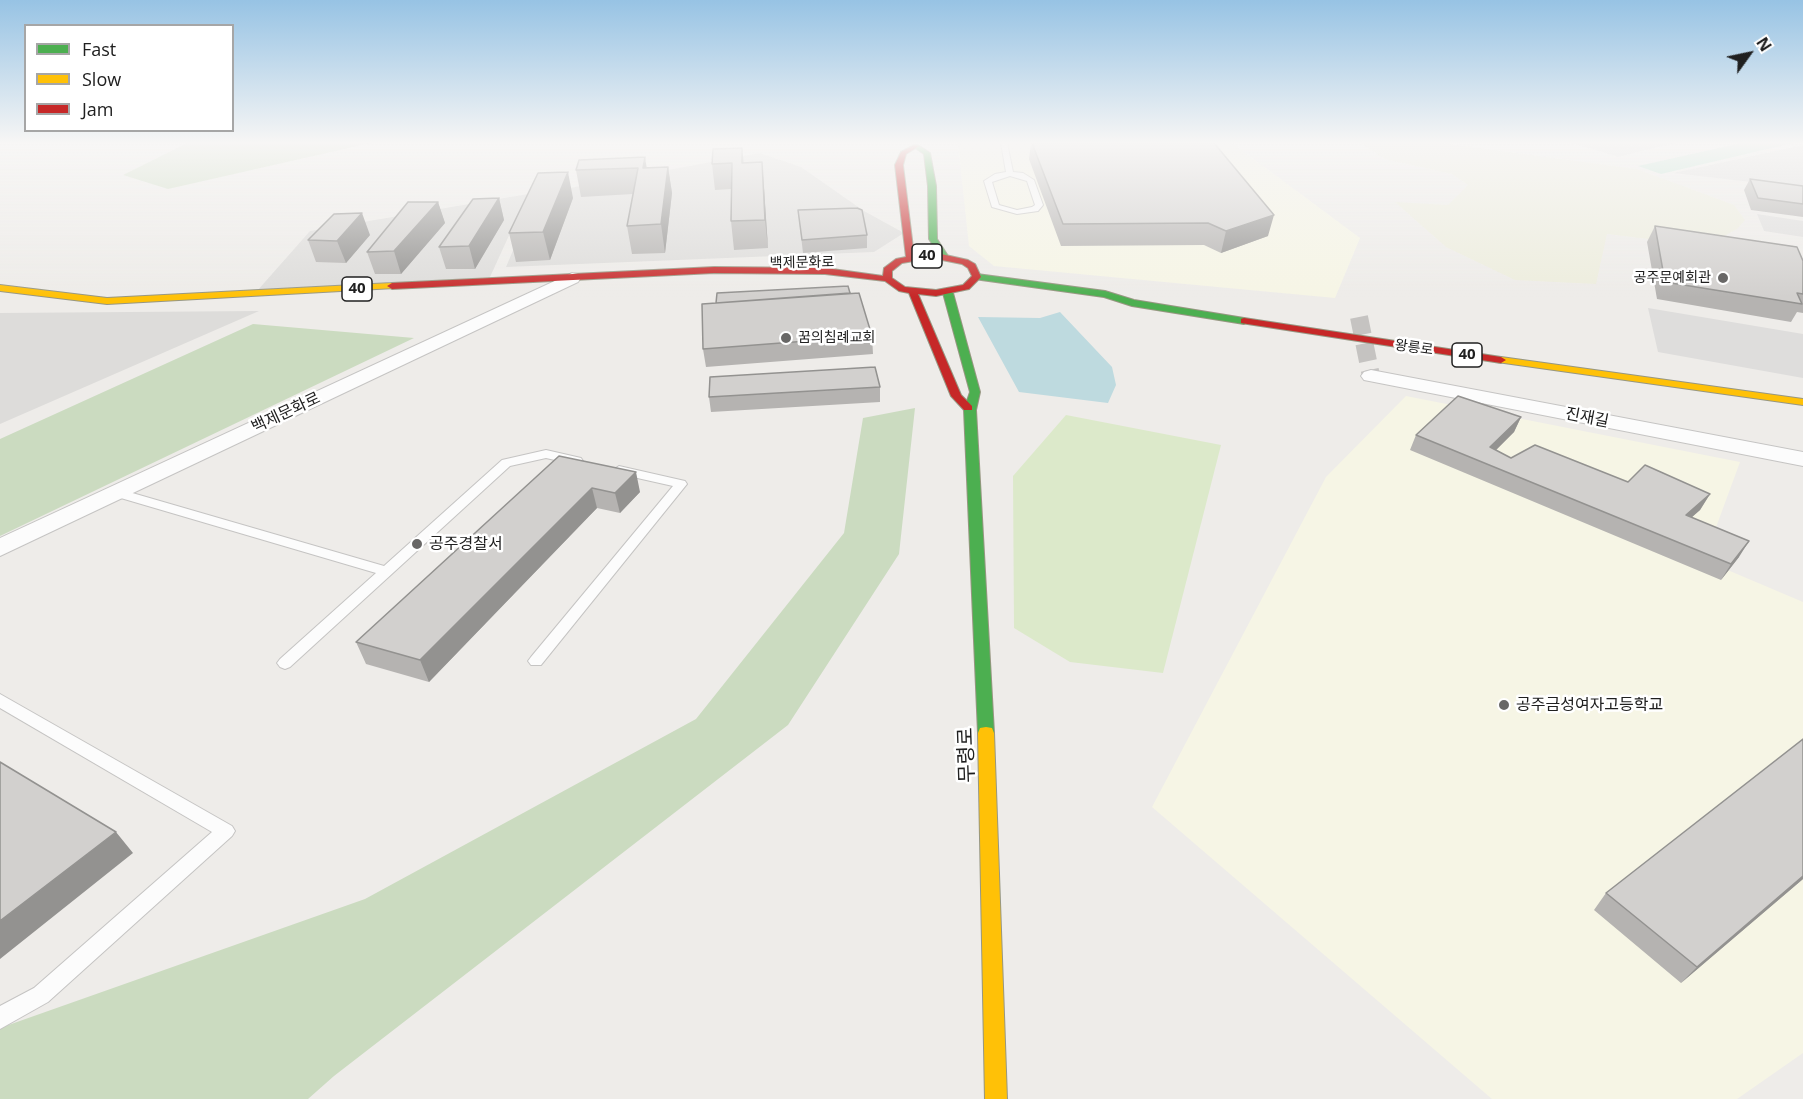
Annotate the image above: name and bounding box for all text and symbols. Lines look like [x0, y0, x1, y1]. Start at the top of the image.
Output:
legend [24, 24, 234, 132]
north arrow [1719, 24, 1779, 84]
text: N [1751, 33, 1777, 56]
text: Fast [82, 37, 116, 61]
text: Slow [82, 67, 121, 91]
text: Jam [82, 97, 114, 121]
road number: 40 [912, 244, 942, 268]
street label: 백제문화로 [770, 254, 834, 272]
place label: 공주문예회관 [1634, 270, 1711, 286]
marker: 공주문예회관 [1716, 271, 1730, 285]
road number: 40 [342, 277, 372, 301]
place label: 꿈의침례교회 [798, 330, 875, 346]
marker: 꿈의침례교회 [779, 331, 793, 345]
street label: 왕릉로 [1394, 337, 1434, 359]
road number: 40 [1452, 343, 1482, 367]
street label: 백제문화로 [249, 389, 323, 437]
street label: 진재길 [1563, 404, 1611, 432]
place label: 공주경찰서 [429, 534, 503, 554]
marker: 공주경찰서 [410, 537, 424, 551]
place label: 공주금성여자고등학교 [1516, 695, 1663, 715]
marker: 공주금성여자고등학교 [1497, 698, 1511, 712]
street label: 무령로 [954, 727, 980, 783]

